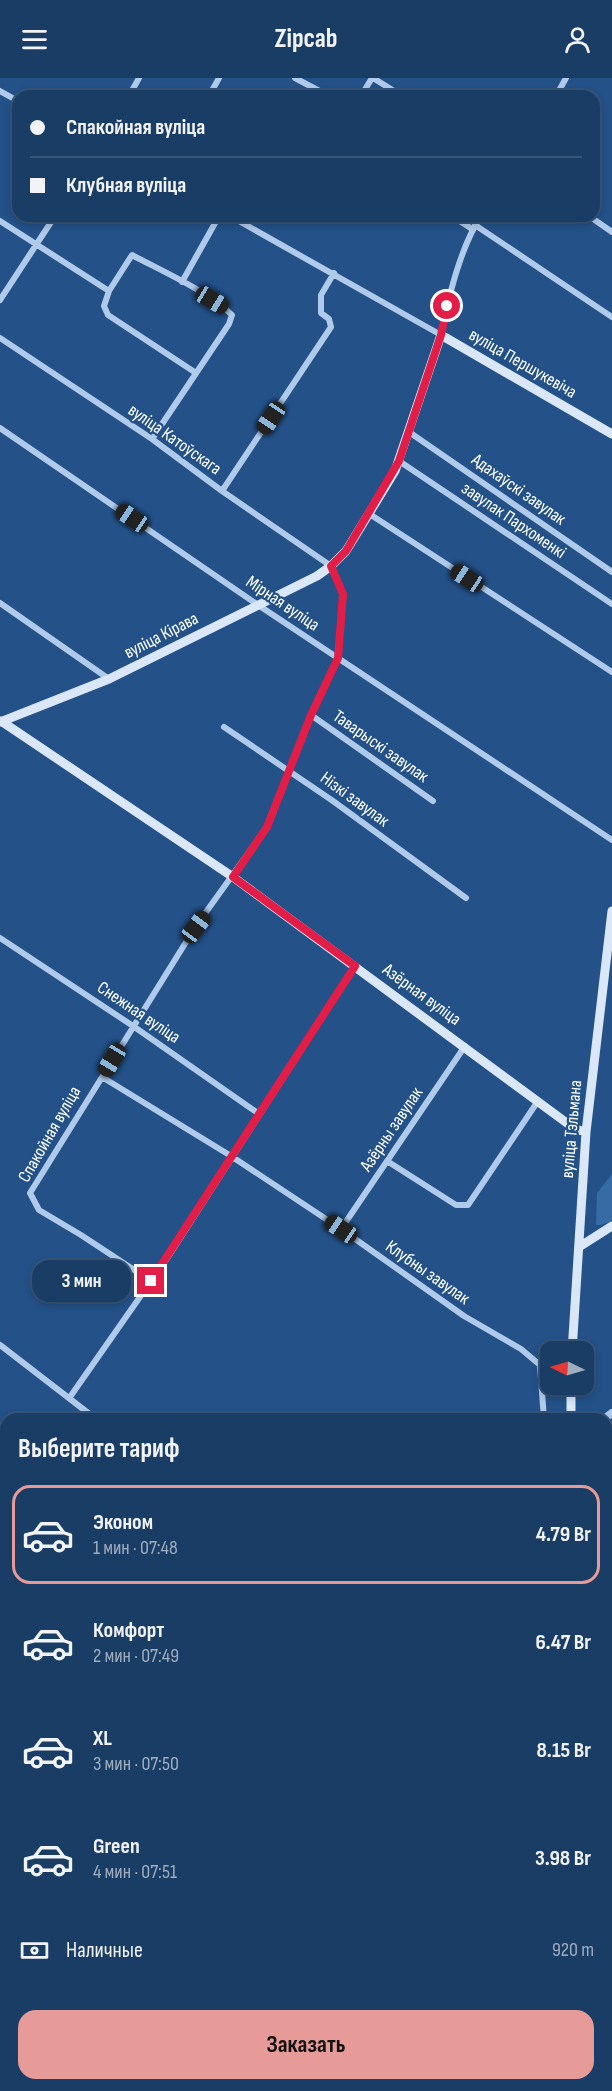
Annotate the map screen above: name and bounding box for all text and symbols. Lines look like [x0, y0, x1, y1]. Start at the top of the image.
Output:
icon: menu [18, 23, 51, 56]
text: Zipcab [274, 23, 338, 55]
icon: person [561, 23, 594, 56]
text: Спакойная вуліца [66, 114, 205, 141]
text: Клубная вуліца [66, 172, 186, 199]
car [192, 283, 232, 317]
route start [433, 292, 460, 319]
street label: вуліца Першукевіча [465, 324, 580, 403]
car [253, 398, 289, 438]
street label: вуліца Катоўскага [124, 400, 225, 479]
street label: Адахаўскі завулак [467, 449, 570, 530]
street label: завулак Пархоменкі [457, 478, 570, 563]
car [112, 500, 152, 536]
car [447, 561, 487, 595]
street label: Мірная вуліца [242, 571, 323, 636]
street label: вуліца Кірава [121, 608, 202, 663]
street label: Таварыскі завулак [329, 706, 433, 787]
street label: Нізкі завулак [316, 767, 393, 832]
car [178, 907, 214, 947]
street label: Азёрная вуліца [378, 958, 465, 1030]
street label: Снежная вуліца [93, 977, 184, 1048]
car [95, 1040, 129, 1080]
street label: вуліца Тэльмана [557, 1079, 586, 1179]
street label: Спакойная вуліца [14, 1083, 85, 1186]
street label: Азёрны завулак [355, 1083, 427, 1176]
car [321, 1211, 361, 1247]
street label: Клубны завулак [382, 1236, 474, 1309]
callout: 3 мин [31, 1260, 130, 1302]
route end [137, 1267, 164, 1294]
text: 3 мин [62, 1269, 101, 1293]
north arrow [540, 1341, 594, 1395]
map controls [540, 1341, 594, 1395]
text: Выберите тариф [18, 1433, 180, 1465]
icon: car [21, 1508, 75, 1562]
text: Эконом [93, 1509, 153, 1536]
text: 4.79 Br [536, 1521, 591, 1548]
text: 1 мин · 07:48 [93, 1536, 178, 1560]
icon: car [21, 1616, 75, 1670]
text: Комфорт [93, 1617, 164, 1644]
text: 6.47 Br [536, 1629, 591, 1656]
text: 2 мин · 07:49 [93, 1644, 179, 1668]
icon: car [21, 1724, 75, 1778]
text: XL [93, 1725, 112, 1752]
text: 8.15 Br [536, 1737, 591, 1764]
text: 3 мин · 07:50 [93, 1752, 179, 1776]
icon: car [21, 1832, 75, 1886]
text: Green [93, 1833, 140, 1860]
text: 3.98 Br [535, 1845, 591, 1872]
text: 4 мин · 07:51 [93, 1860, 177, 1884]
icon: cash [18, 1934, 51, 1967]
text: Наличные [66, 1937, 143, 1964]
text: 920 m [552, 1938, 594, 1962]
button: Заказать [18, 2010, 594, 2079]

